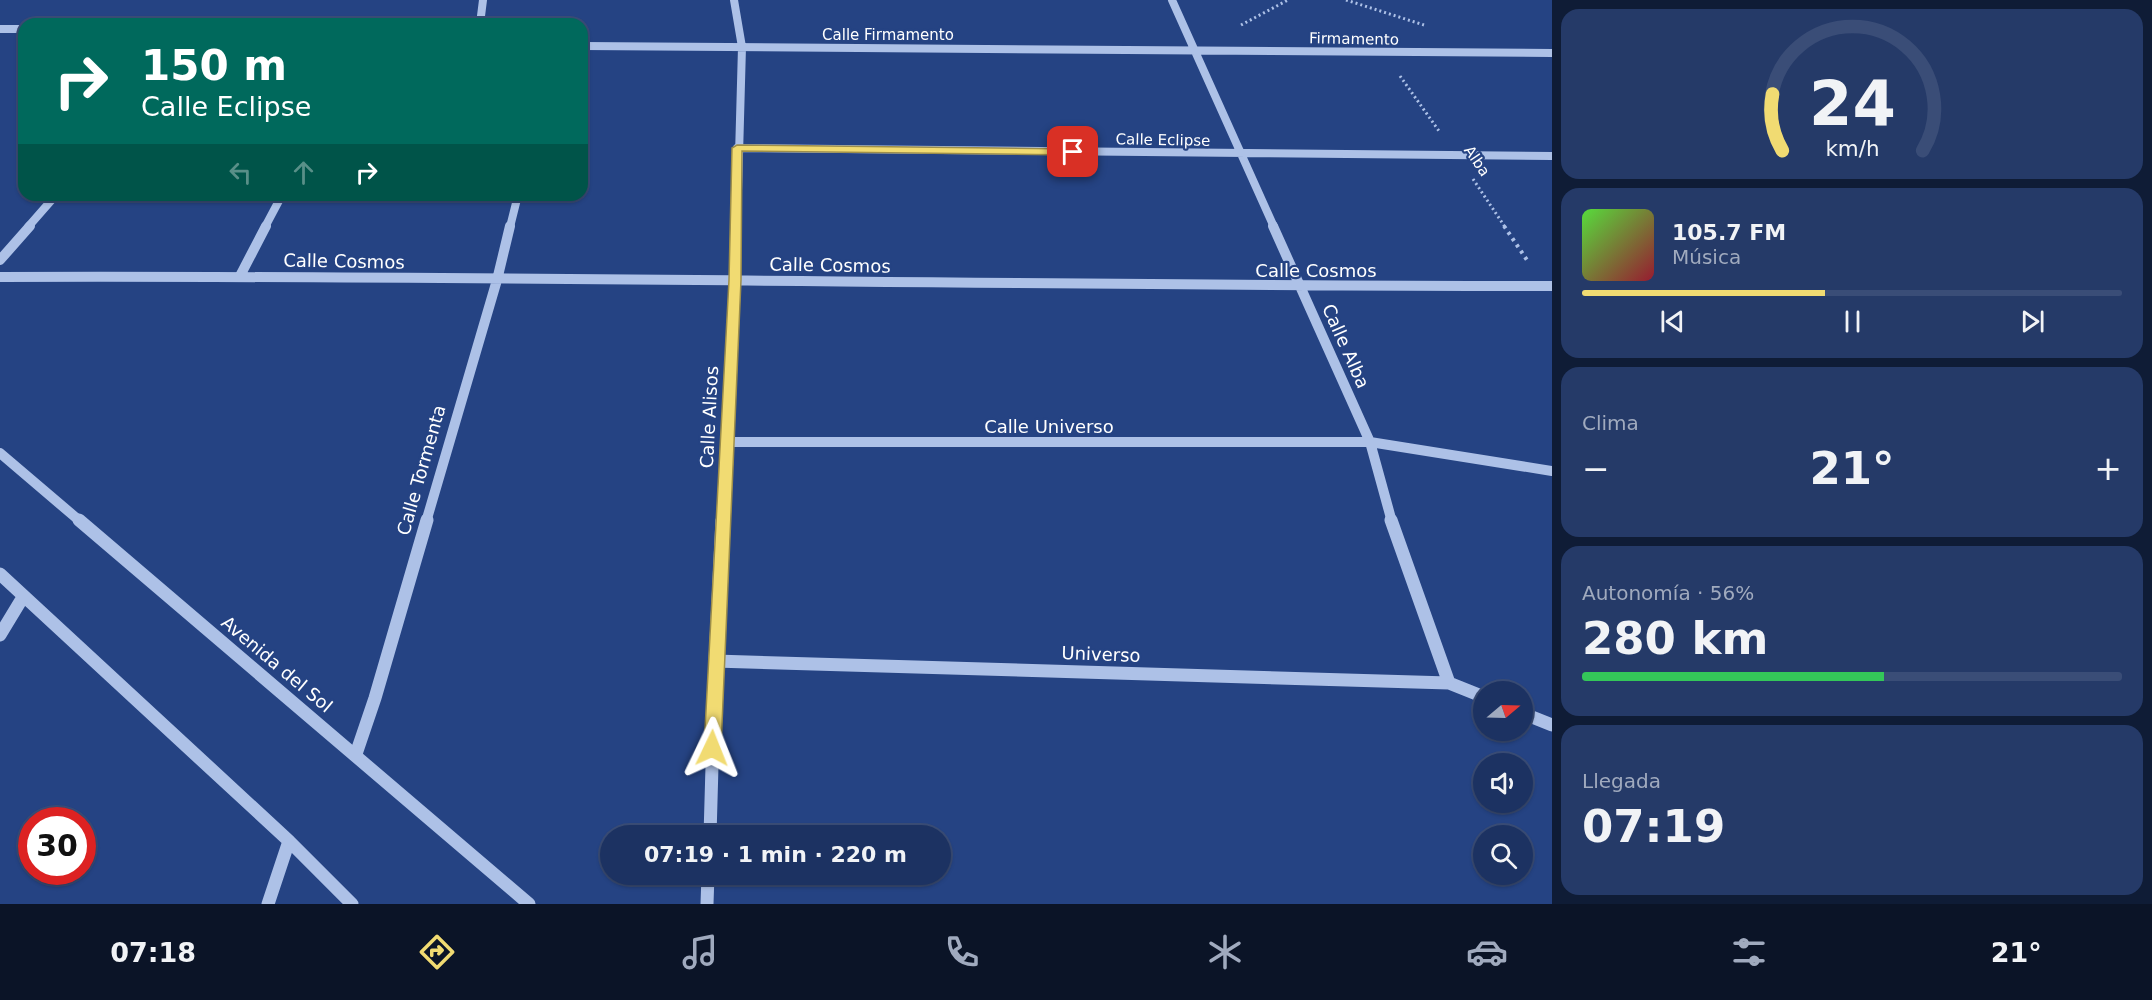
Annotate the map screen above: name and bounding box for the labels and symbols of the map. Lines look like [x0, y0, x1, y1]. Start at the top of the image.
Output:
street label: Calle Firmamento [822, 26, 954, 44]
street label: Firmamento [1309, 29, 1399, 49]
pin [1047, 126, 1098, 177]
street label: Calle Eclipse [1116, 130, 1210, 150]
street label: Alba [1460, 142, 1494, 180]
street label: Calle Cosmos [283, 249, 405, 273]
street label: Calle Cosmos [769, 253, 891, 277]
street label: Calle Cosmos [1255, 260, 1377, 281]
street label: Calle Alba [1318, 301, 1374, 391]
street label: Calle Alisos [696, 365, 722, 469]
street label: Calle Tormenta [392, 402, 450, 538]
street label: Calle Universo [984, 416, 1114, 437]
street label: Avenida del Sol [217, 612, 337, 716]
street label: Universo [1061, 642, 1141, 666]
north arrow [1473, 681, 1533, 741]
position arrow [680, 716, 744, 780]
speed limit sign: 30 [18, 807, 96, 885]

